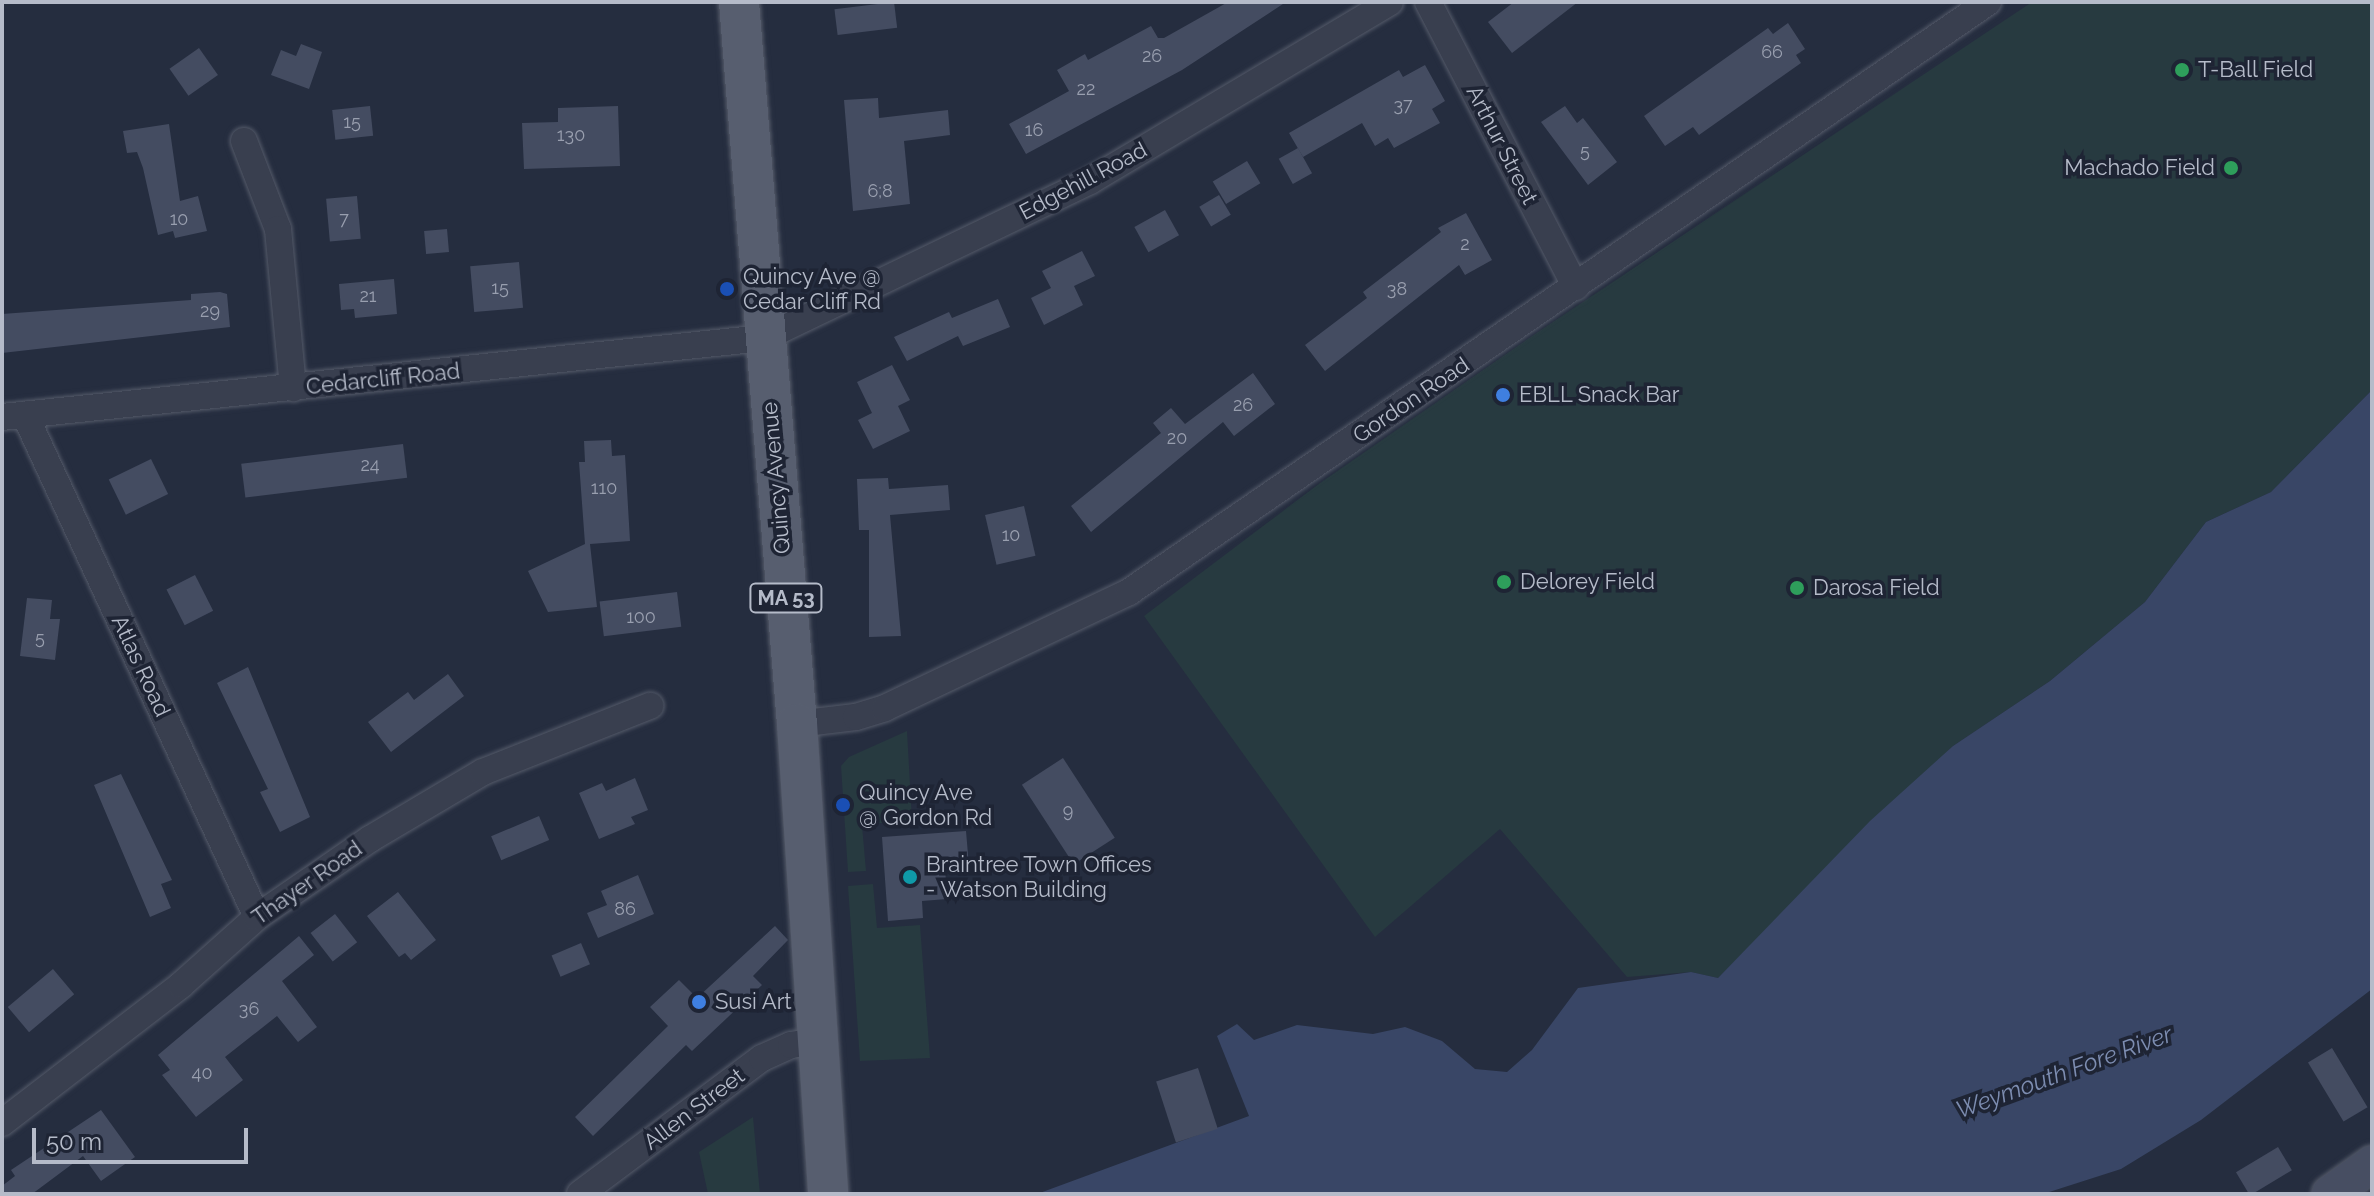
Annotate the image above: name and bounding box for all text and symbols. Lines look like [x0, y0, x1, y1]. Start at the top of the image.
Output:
house number: 66 [1761, 41, 1783, 63]
house number: 26 [1142, 45, 1162, 67]
place label: T-Ball Field [2198, 57, 2314, 83]
marker: T-Ball Field [2173, 61, 2191, 79]
house number: 22 [1077, 78, 1095, 100]
street label: Arthur Street [1461, 81, 1543, 209]
house number: 37 [1393, 94, 1413, 116]
house number: 15 [343, 111, 361, 133]
house number: 16 [1025, 119, 1043, 141]
house number: 130 [557, 124, 585, 146]
street label: Edgehill Road [1014, 136, 1152, 226]
house number: 5 [1580, 140, 1590, 162]
place label: Machado Field [2064, 155, 2215, 181]
marker: Machado Field [2222, 159, 2240, 177]
house number: 6;8 [867, 180, 893, 202]
house number: 10 [170, 208, 188, 230]
house number: 7 [339, 208, 349, 230]
house number: 2 [1460, 233, 1470, 255]
place label: Quincy Ave @ Cedar Cliff Rd [743, 263, 882, 314]
house number: 15 [491, 277, 509, 299]
house number: 38 [1387, 278, 1407, 300]
marker: Quincy Ave @ Cedar Cliff Rd [718, 280, 736, 298]
house number: 21 [359, 285, 377, 307]
house number: 29 [200, 300, 220, 322]
street label: Gordon Road [1348, 352, 1474, 448]
street label: Cedarcliff Road [305, 358, 461, 400]
place label: EBLL Snack Bar [1519, 382, 1680, 408]
marker: EBLL Snack Bar [1494, 386, 1512, 404]
house number: 26 [1233, 394, 1253, 416]
street label: Quincy Avenue [756, 400, 796, 556]
house number: 20 [1167, 427, 1187, 449]
house number: 24 [360, 454, 380, 476]
house number: 110 [591, 477, 617, 499]
house number: 10 [1002, 524, 1020, 546]
place label: Delorey Field [1520, 569, 1656, 595]
marker: Delorey Field [1495, 573, 1513, 591]
place label: Darosa Field [1813, 575, 1940, 601]
marker: Darosa Field [1788, 579, 1806, 597]
road number: MA 53 [748, 582, 824, 614]
house number: 100 [626, 606, 656, 628]
street label: Atlas Road [106, 611, 176, 721]
house number: 5 [35, 627, 45, 649]
place label: Quincy Ave @ Gordon Rd [859, 779, 992, 830]
marker: Quincy Ave @ Gordon Rd [834, 796, 852, 814]
house number: 9 [1063, 800, 1073, 822]
street label: Thayer Road [247, 835, 367, 931]
place label: Braintree Town Offices - Watson Building [926, 851, 1152, 902]
marker: Braintree Town Offices - Watson Building [901, 868, 919, 886]
house number: 86 [614, 898, 636, 920]
place label: Susi Art [715, 989, 792, 1015]
marker: Susi Art [690, 993, 708, 1011]
house number: 36 [239, 998, 259, 1020]
water label: Weymouth Fore River [1952, 1019, 2176, 1125]
house number: 40 [192, 1062, 212, 1084]
street label: Allen Street [638, 1063, 750, 1155]
scale bar [36, 1112, 252, 1162]
text: 50 m [46, 1127, 102, 1156]

